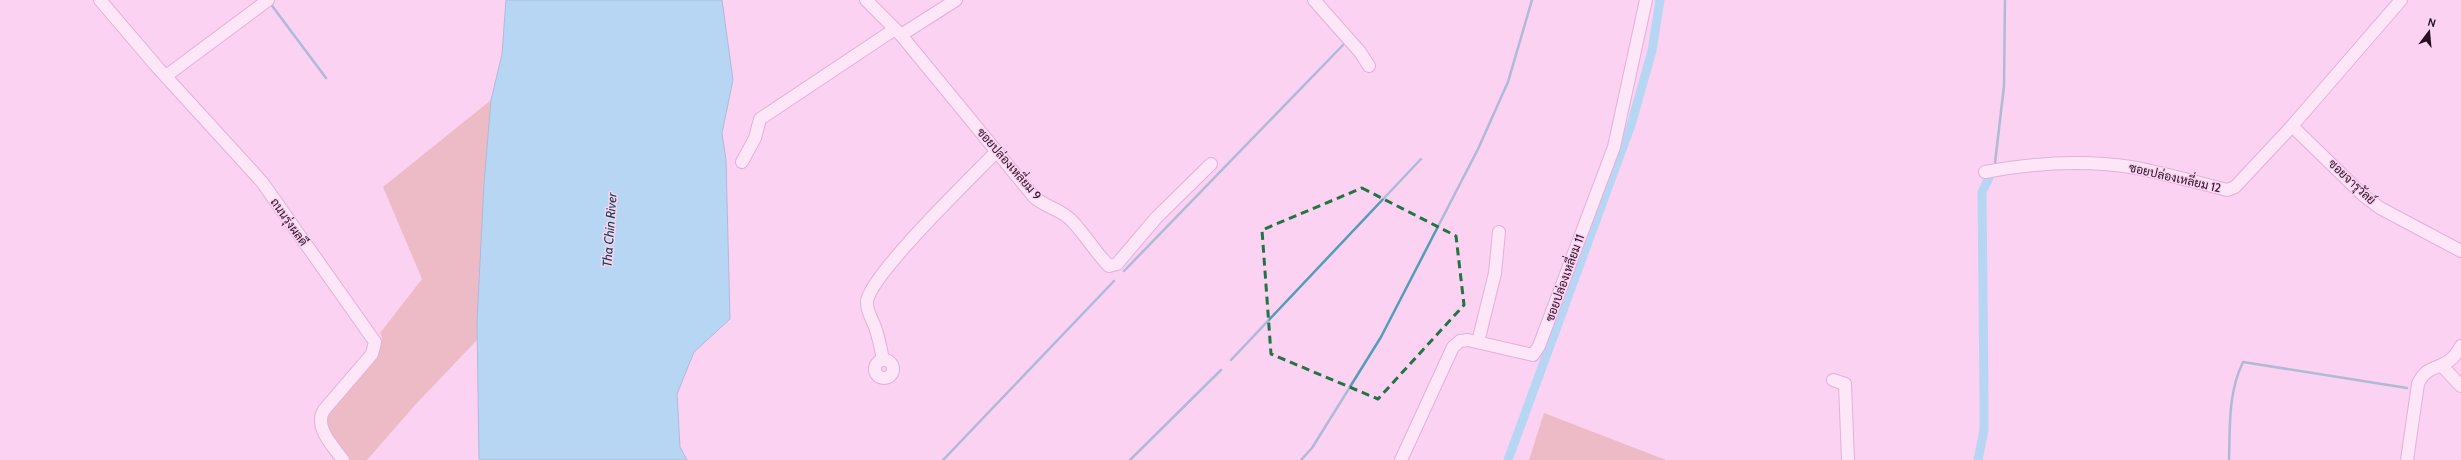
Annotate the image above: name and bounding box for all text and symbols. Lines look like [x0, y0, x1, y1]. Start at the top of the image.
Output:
north arrow [2409, 12, 2449, 52]
text: N [2426, 15, 2437, 30]
street label: ซอยปล่องเหลี่ยม 9 [974, 123, 1047, 203]
street label: ซอยจารุวัลย์ [2324, 156, 2379, 209]
street label: ซอยปล่องเหลี่ยม 12 [2128, 157, 2223, 195]
water label: Tha Chin River [598, 191, 620, 268]
street label: ถนนรุ่งผลดี [266, 195, 311, 250]
street label: ซอยปล่องเหลี่ยม 11 [1539, 231, 1587, 323]

